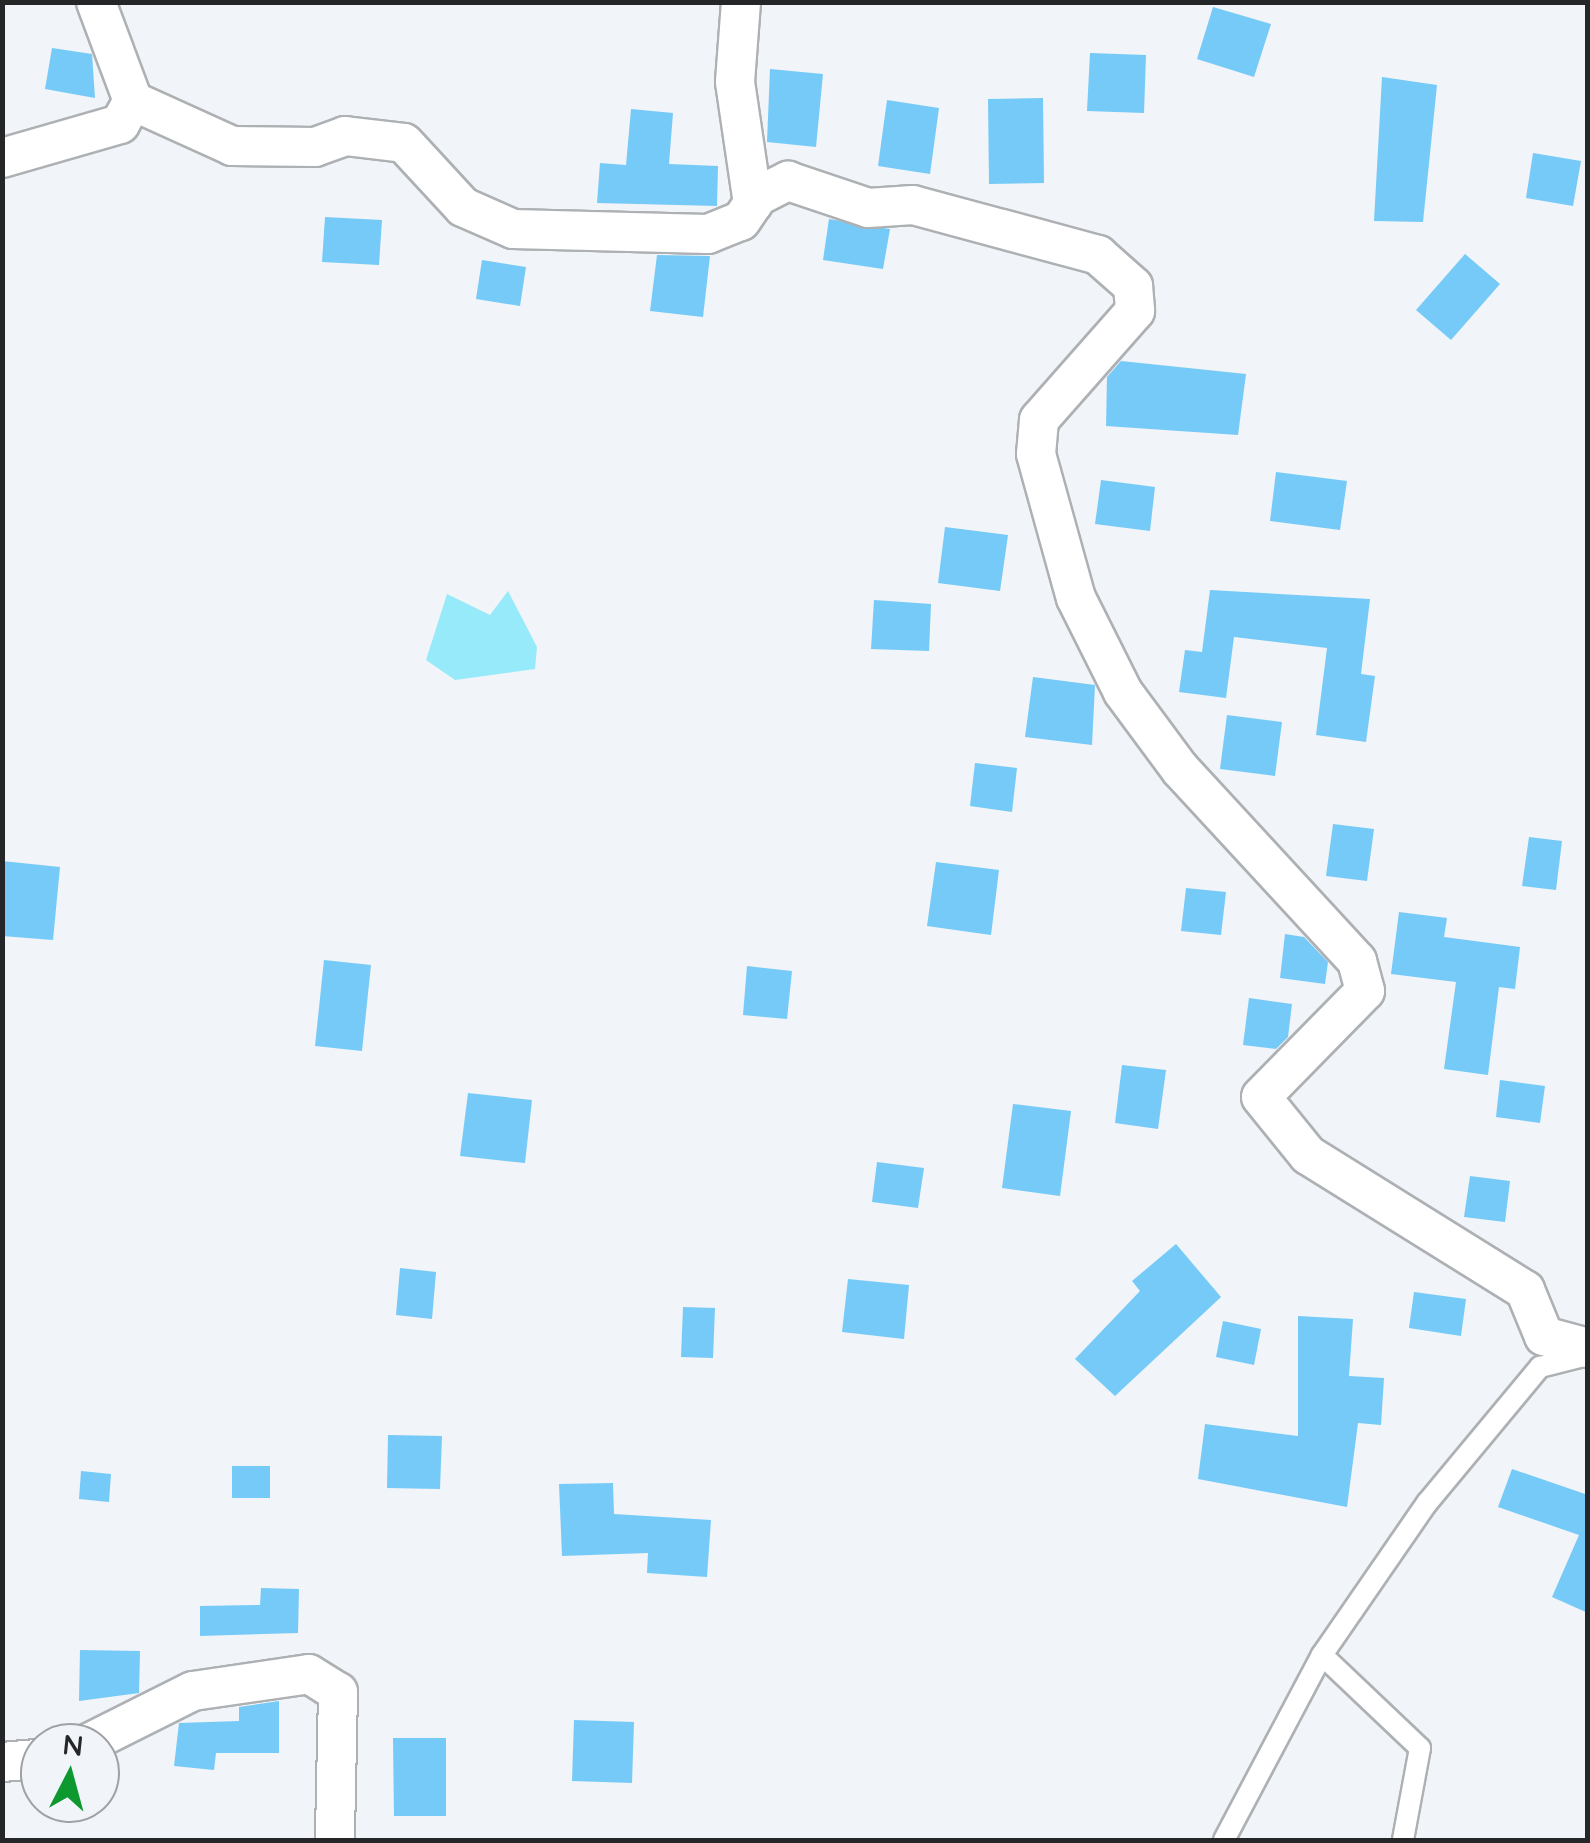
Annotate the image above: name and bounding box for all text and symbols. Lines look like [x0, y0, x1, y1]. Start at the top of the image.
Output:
north arrow [20, 1723, 120, 1823]
text: N [61, 1726, 85, 1763]

